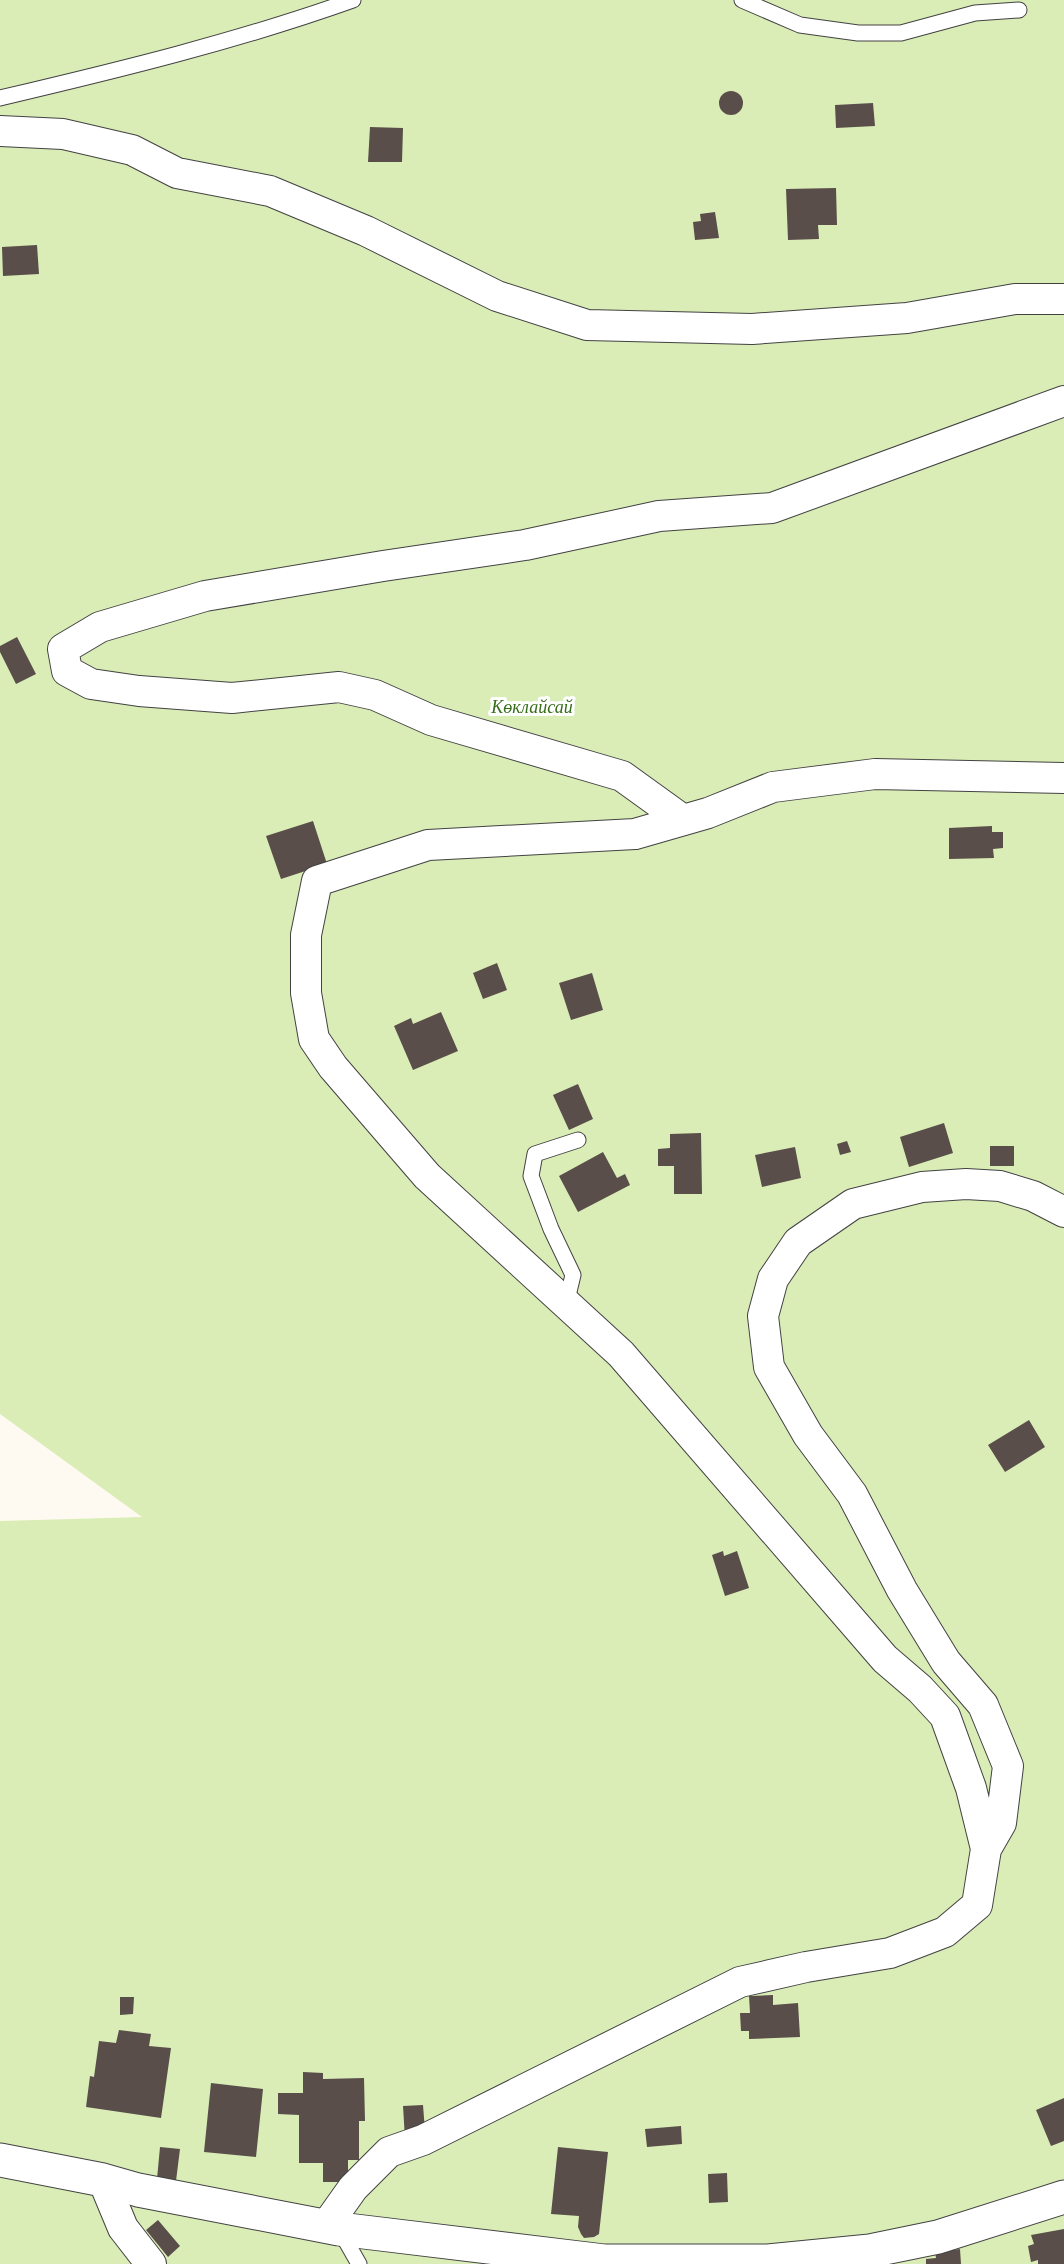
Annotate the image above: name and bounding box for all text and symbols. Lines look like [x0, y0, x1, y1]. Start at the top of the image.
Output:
park label: Көклайсай [490, 697, 573, 717]

